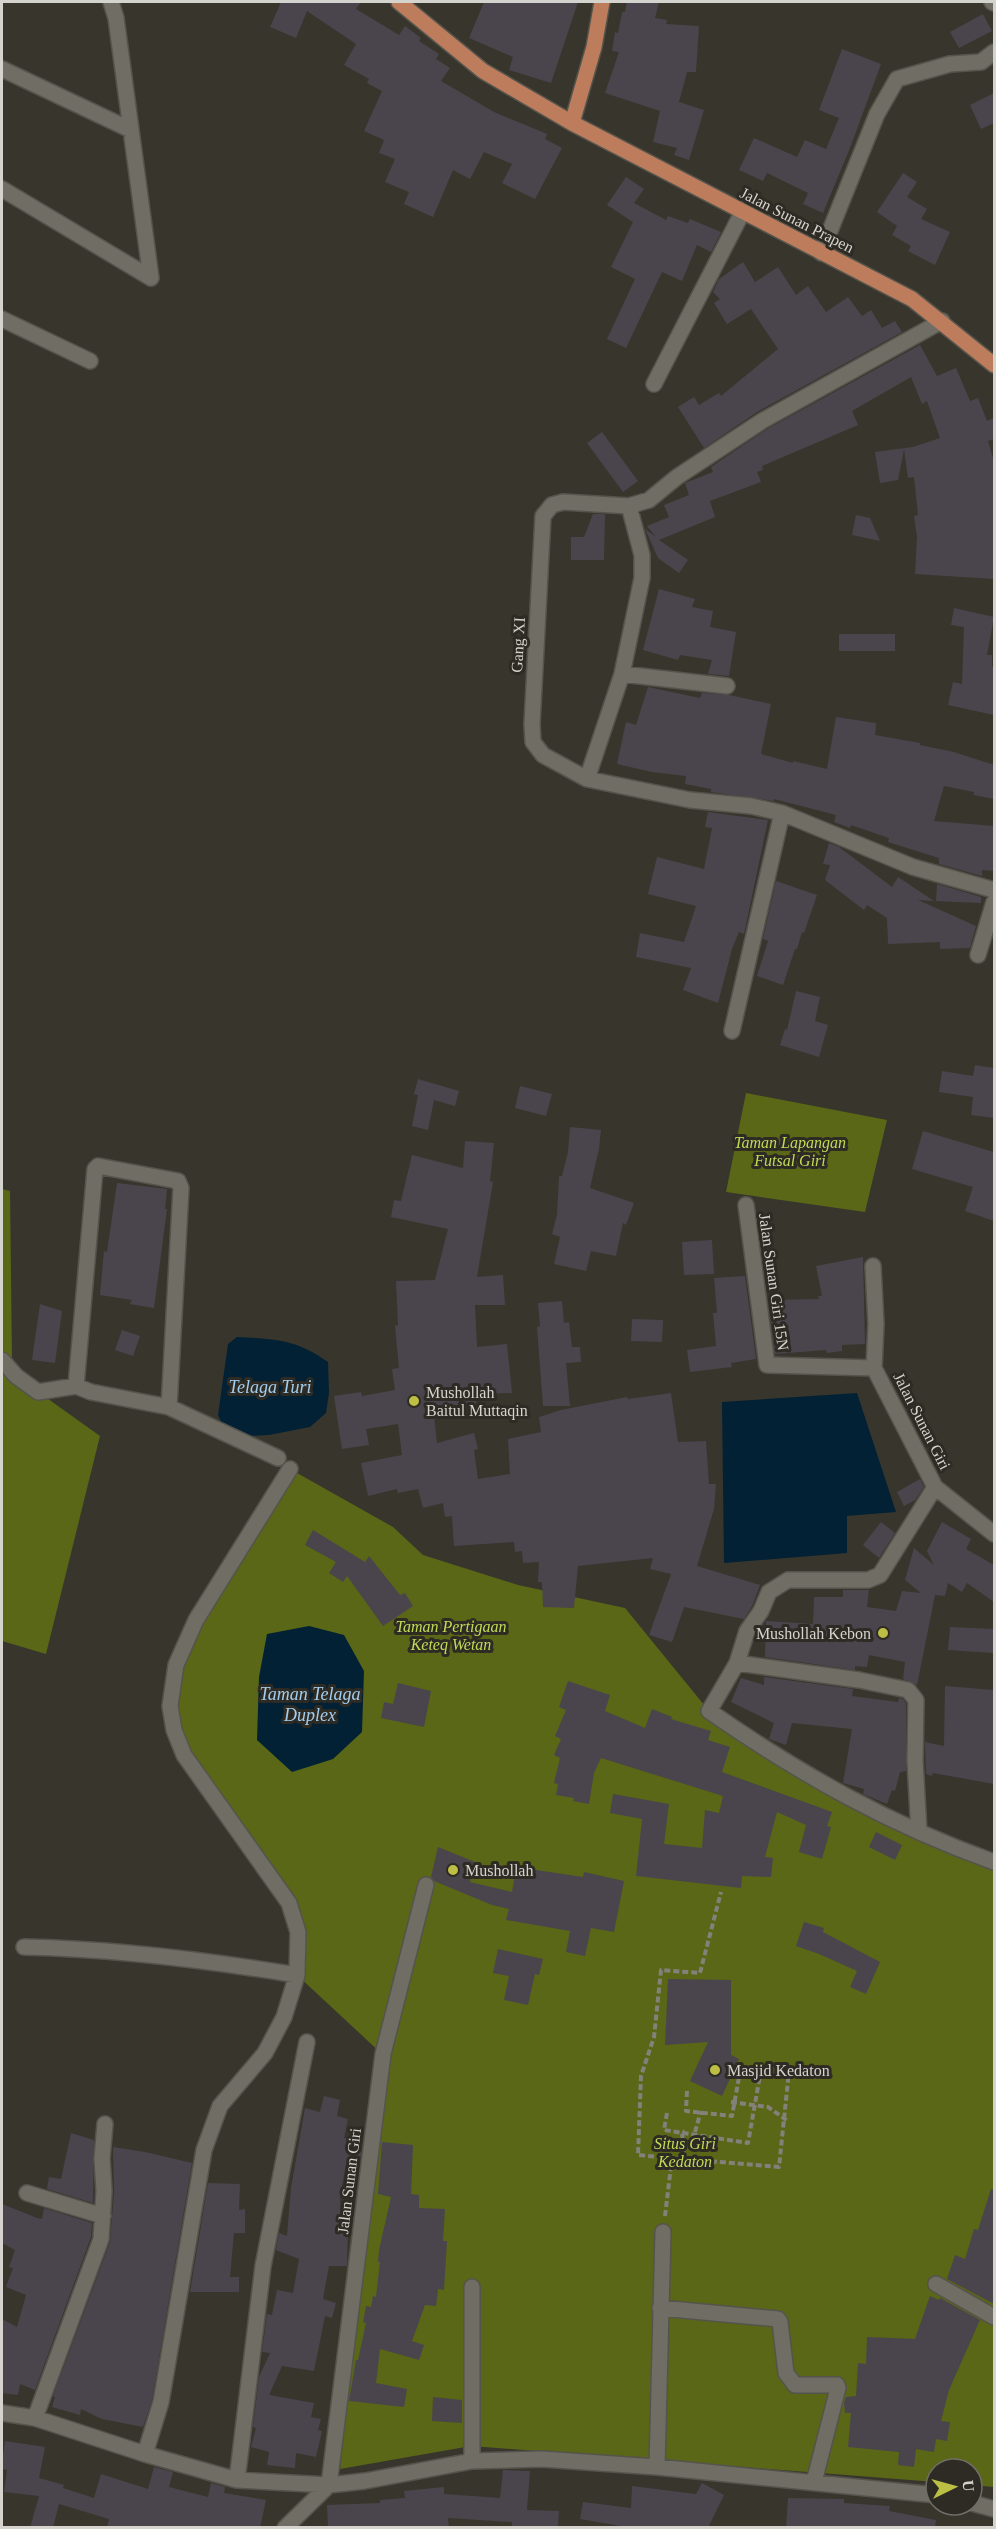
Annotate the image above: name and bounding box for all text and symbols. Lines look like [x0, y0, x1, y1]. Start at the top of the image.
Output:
street label: Jalan Sunan Prapen [737, 184, 857, 257]
street label: Gang XI [508, 617, 529, 673]
park label: Taman Lapangan Futsal Giri [734, 1134, 846, 1169]
street label: Jalan Sunan Giri 15N [756, 1212, 792, 1352]
street label: Jalan Sunan Giri [890, 1370, 954, 1473]
water label: Telaga Turi [229, 1377, 311, 1397]
place label: Mushollah Baitul Muttaqin [426, 1384, 528, 1420]
marker: Mushollah Baitul Muttaqin [407, 1394, 421, 1408]
park label: Taman Pertigaan Keteq Wetan [396, 1618, 506, 1654]
place label: Mushollah Kebon [756, 1625, 871, 1642]
marker: Mushollah Kebon [876, 1626, 890, 1640]
water label: Taman Telaga Duplex [259, 1684, 361, 1725]
place label: Mushollah [465, 1862, 533, 1879]
marker: Mushollah [446, 1863, 460, 1877]
place label: Masjid Kedaton [727, 2062, 830, 2080]
marker: Masjid Kedaton [708, 2063, 722, 2077]
street label: Jalan Sunan Giri [334, 2126, 364, 2235]
park label: Situs Giri Kedaton [654, 2135, 716, 2170]
north arrow [924, 2457, 984, 2517]
text: U [959, 2479, 977, 2493]

